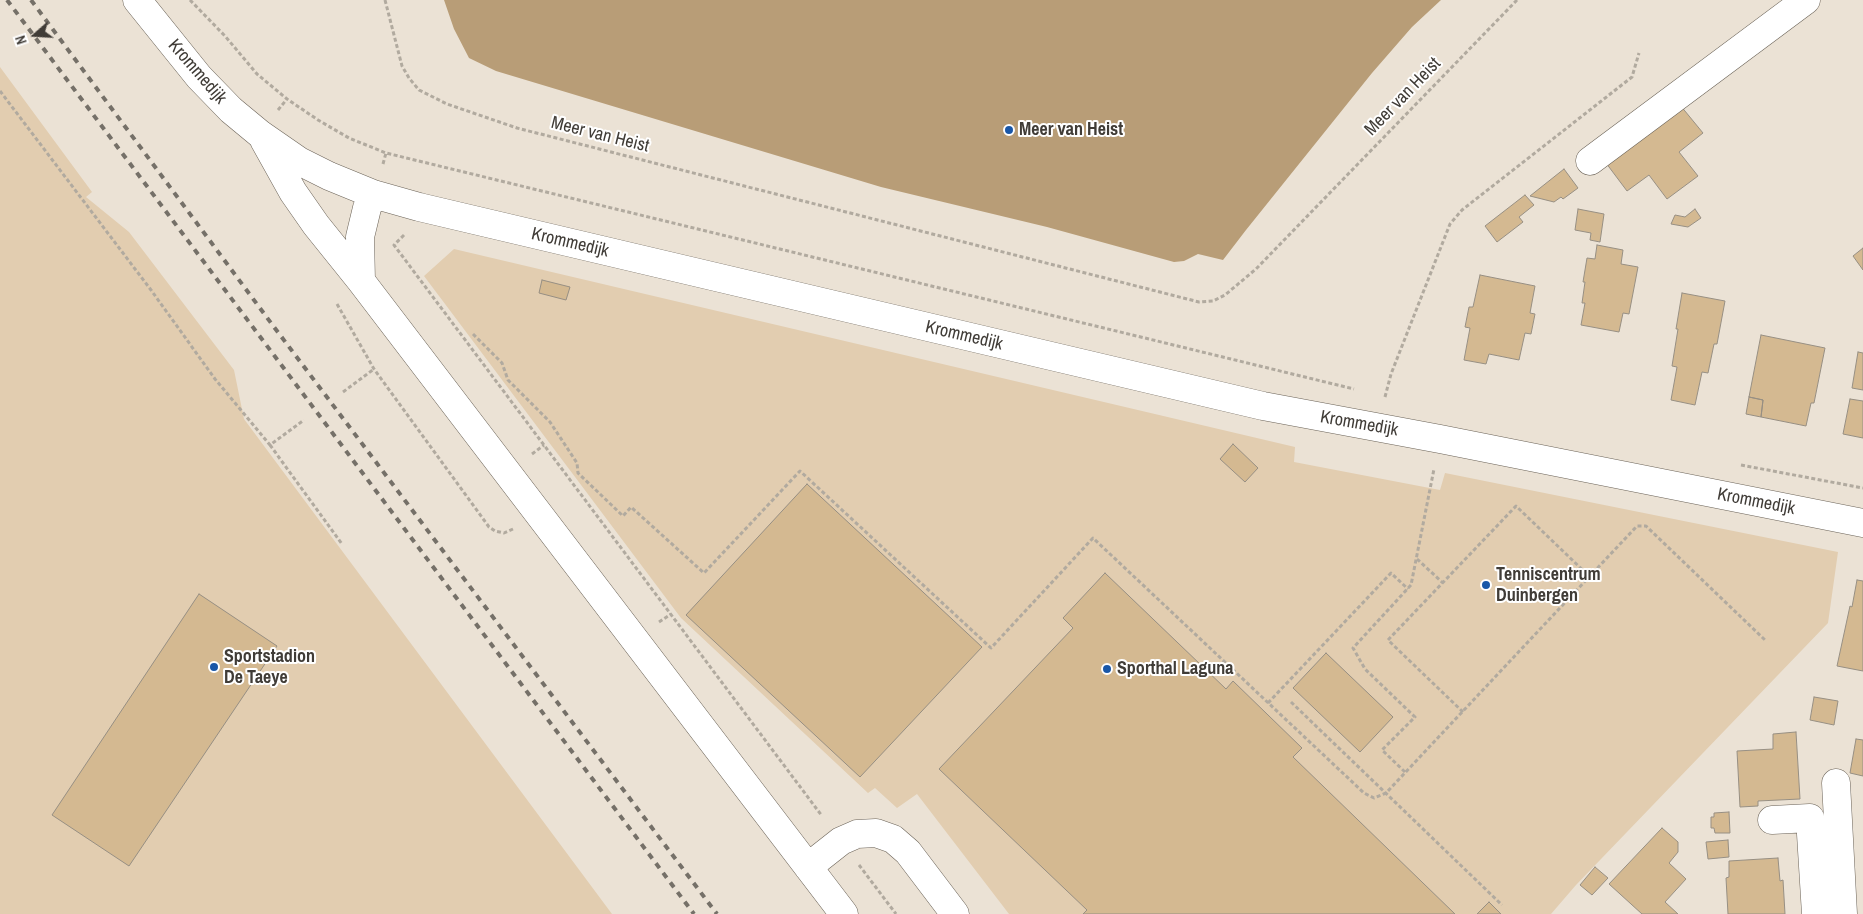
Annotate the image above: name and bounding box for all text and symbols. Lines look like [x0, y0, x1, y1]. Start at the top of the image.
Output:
north arrow [10, 10, 60, 60]
text: N [11, 33, 31, 47]
street label: Krommedijk [163, 35, 231, 109]
street label: Meer van Heist [1360, 54, 1446, 140]
street label: Meer van Heist [549, 112, 651, 158]
place label: Meer van Heist [1019, 119, 1123, 141]
marker: Meer van Heist [1003, 124, 1015, 136]
street label: Krommedijk [529, 224, 611, 262]
street label: Krommedijk [923, 317, 1005, 355]
street label: Krommedijk [1318, 407, 1400, 441]
street label: Krommedijk [1715, 484, 1797, 520]
place label: Tenniscentrum Duinbergen [1496, 564, 1601, 606]
marker: Tenniscentrum Duinbergen [1480, 579, 1492, 591]
place label: Sportstadion De Taeye [224, 646, 315, 689]
place label: Sporthal Laguna [1117, 658, 1233, 680]
marker: Sportstadion De Taeye [208, 661, 220, 673]
marker: Sporthal Laguna [1101, 663, 1113, 675]

